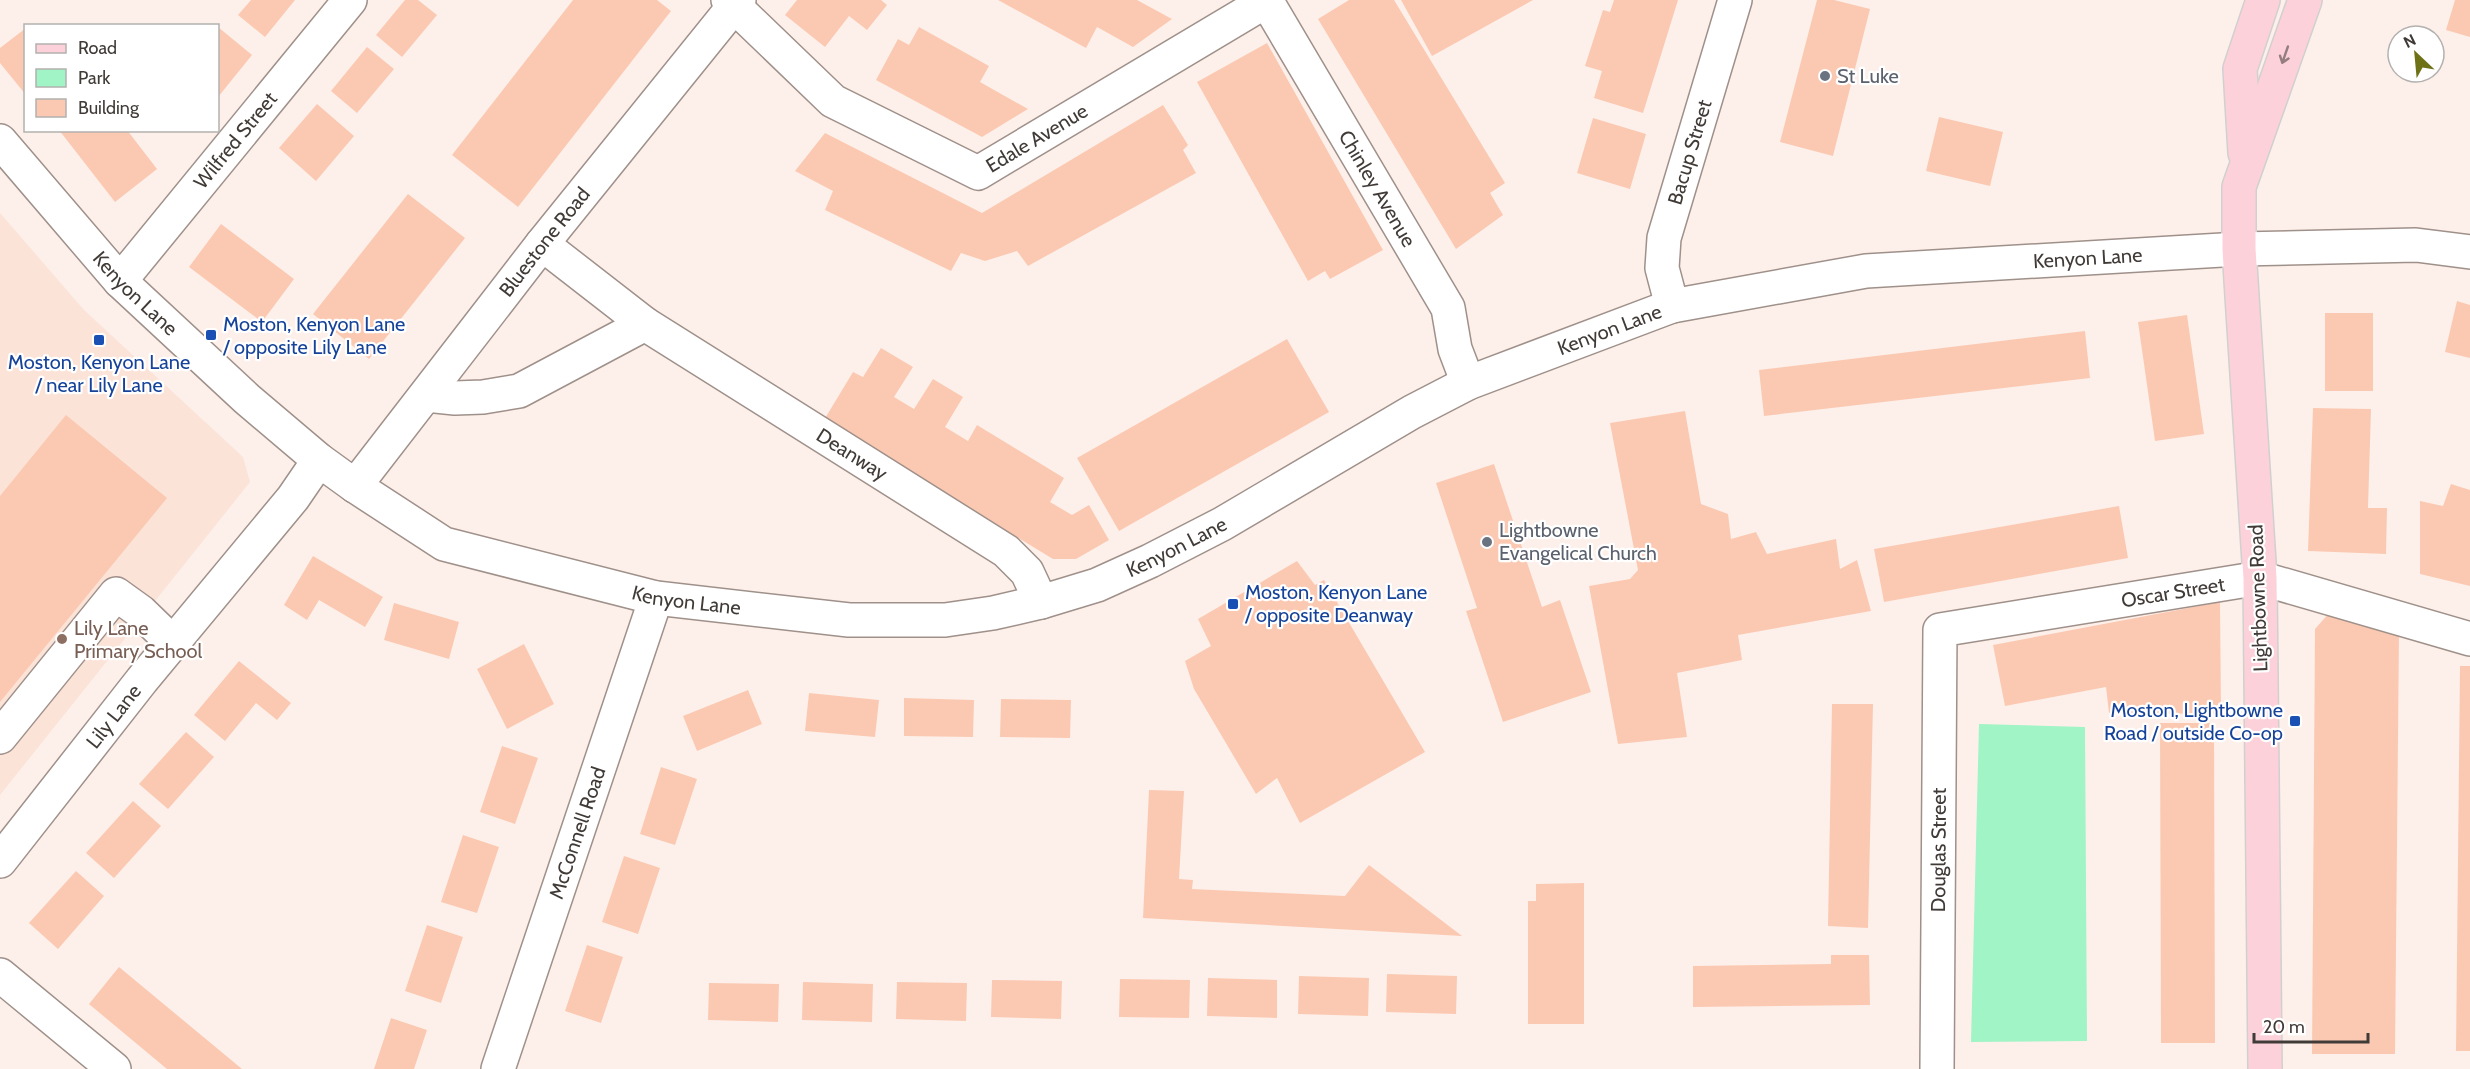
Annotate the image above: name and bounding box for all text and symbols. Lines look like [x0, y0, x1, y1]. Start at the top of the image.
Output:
legend [24, 24, 219, 132]
north arrow [2386, 24, 2446, 84]
text: N [2400, 30, 2419, 52]
text: Road [78, 37, 117, 59]
one-way arrow [2279, 45, 2290, 64]
place label: St Luke [1837, 64, 1899, 88]
text: Park [78, 67, 111, 89]
marker: St Luke [1818, 69, 1832, 83]
street label: Wilfred Street [189, 87, 282, 193]
text: Building [78, 97, 140, 119]
street label: Bacup Street [1663, 97, 1717, 207]
street label: Edale Avenue [982, 98, 1092, 178]
street label: Chinley Avenue [1334, 126, 1421, 251]
street label: Bluestone Road [494, 182, 595, 301]
street label: Kenyon Lane [2032, 243, 2143, 273]
street label: Kenyon Lane [88, 247, 183, 340]
street label: Kenyon Lane [1554, 299, 1665, 360]
place label: Moston, Kenyon Lane / opposite Lily Lane [222, 312, 405, 359]
marker: Moston, Kenyon Lane / opposite Lily Lane [204, 328, 218, 342]
marker: Moston, Kenyon Lane / near Lily Lane [92, 333, 106, 347]
place label: Moston, Kenyon Lane / near Lily Lane [8, 350, 190, 397]
street label: Deanway [812, 423, 892, 485]
street label: Kenyon Lane [1122, 512, 1231, 582]
place label: Lightbowne Evangelical Church [1499, 518, 1657, 565]
street label: Lightbowne Road [2243, 524, 2273, 672]
marker: Lightbowne Evangelical Church [1480, 535, 1494, 549]
street label: Oscar Street [2119, 572, 2227, 612]
street label: Kenyon Lane [630, 580, 742, 620]
place label: Moston, Kenyon Lane / opposite Deanway [1244, 580, 1427, 627]
marker: Moston, Kenyon Lane / opposite Deanway [1226, 597, 1240, 611]
place label: Lily Lane Primary School [74, 616, 202, 663]
marker: Lily Lane Primary School [55, 632, 69, 646]
street label: Lily Lane [81, 679, 146, 753]
place label: Moston, Lightbowne Road / outside Co-op [2104, 698, 2283, 745]
marker: Moston, Lightbowne Road / outside Co-op [2288, 714, 2302, 728]
street label: McConnell Road [544, 764, 610, 902]
street label: Douglas Street [1926, 787, 1951, 912]
scale bar [2254, 1006, 2368, 1044]
text: 20 m [2263, 1016, 2305, 1038]

